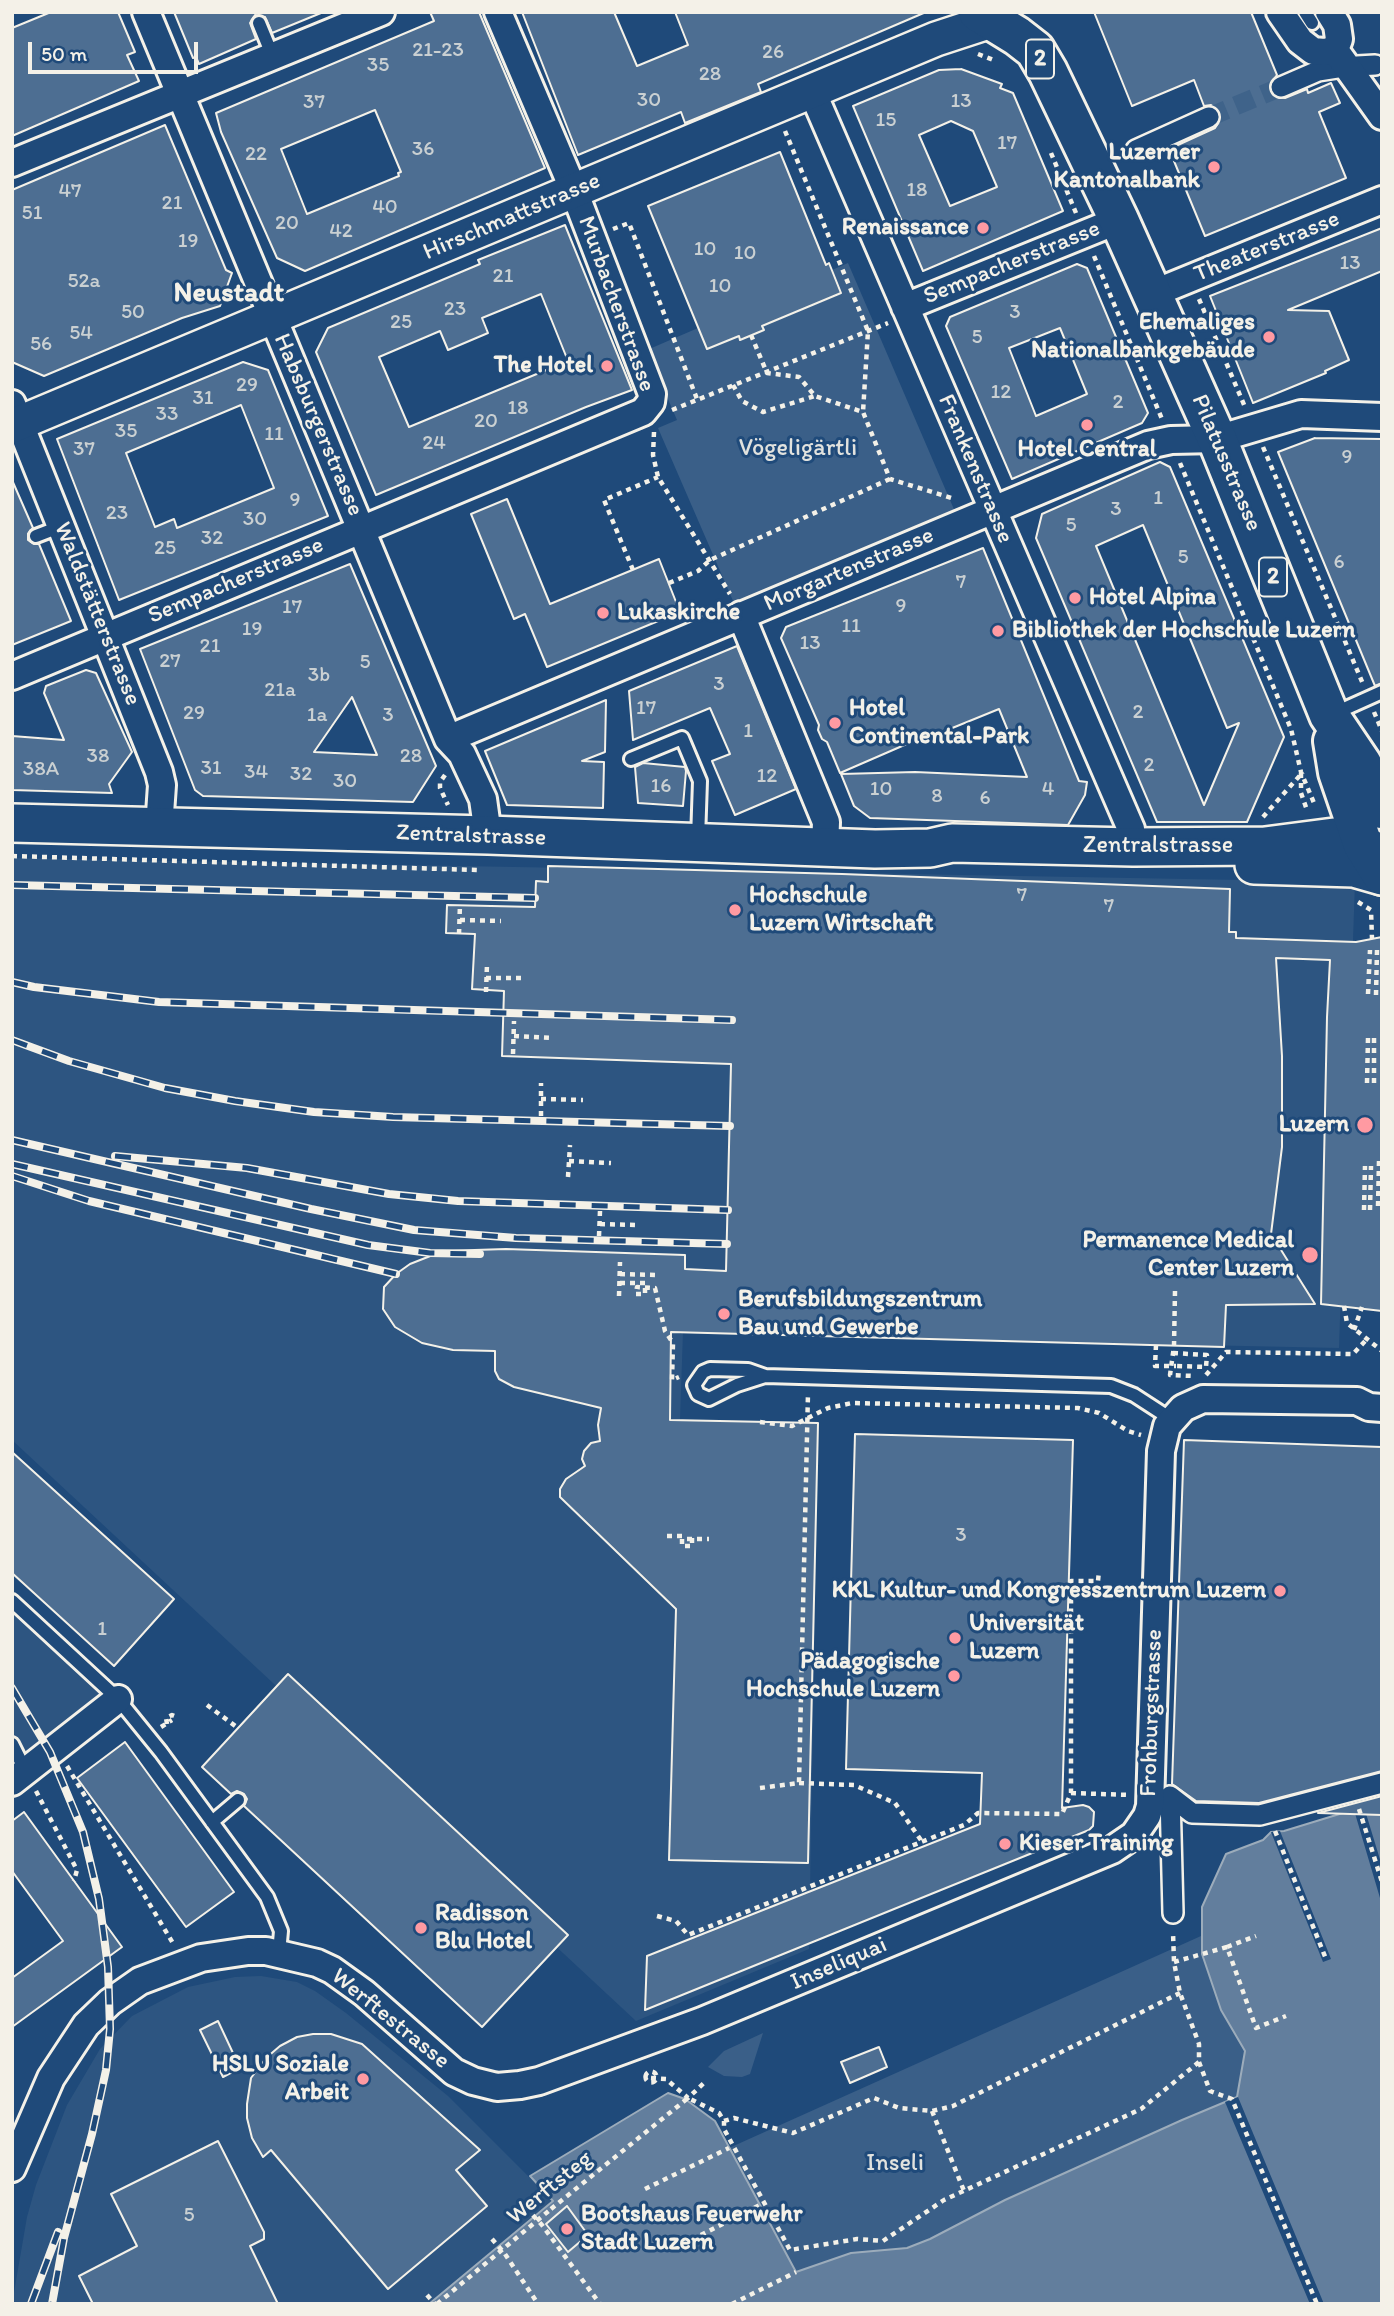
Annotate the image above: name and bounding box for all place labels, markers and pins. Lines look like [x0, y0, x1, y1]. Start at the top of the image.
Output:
place label: Luzerner Kantonalbank [1054, 139, 1200, 195]
marker: Luzerner Kantonalbank [1206, 159, 1222, 175]
place label: Renaissance [842, 214, 969, 242]
marker: Renaissance [975, 220, 991, 236]
place label: Ehemaliges Nationalbankgebäude [1031, 309, 1255, 365]
marker: Ehemaliges Nationalbankgebäude [1261, 329, 1277, 345]
place label: The Hotel [494, 352, 593, 380]
marker: The Hotel [599, 358, 615, 374]
marker: Hotel Central [1079, 417, 1095, 433]
place label: Hotel Central [1018, 436, 1156, 464]
place label: Hotel Alpina [1089, 584, 1216, 612]
marker: Hotel Alpina [1067, 590, 1083, 606]
place label: Lukaskirche [617, 599, 740, 627]
marker: Lukaskirche [595, 605, 611, 621]
place label: Bibliothek der Hochschule Luzern [1012, 617, 1355, 645]
marker: Bibliothek der Hochschule Luzern [990, 623, 1006, 639]
place label: Hotel Continental-Park [849, 695, 1029, 751]
marker: Hotel Continental-Park [827, 715, 843, 731]
place label: Hochschule Luzern Wirtschaft [749, 882, 934, 938]
marker: Hochschule Luzern Wirtschaft [727, 902, 743, 918]
place label: Luzern [1279, 1111, 1349, 1139]
marker: Luzern [1355, 1115, 1375, 1135]
place label: Permanence Medical Center Luzern [1083, 1227, 1294, 1283]
marker: Permanence Medical Center Luzern [1300, 1245, 1320, 1265]
place label: Berufsbildungszentrum Bau und Gewerbe [738, 1286, 982, 1342]
marker: Berufsbildungszentrum Bau und Gewerbe [716, 1306, 732, 1322]
place label: KKL Kultur- und Kongresszentrum Luzern [832, 1577, 1266, 1605]
marker: KKL Kultur- und Kongresszentrum Luzern [1272, 1583, 1288, 1599]
place label: Universität Luzern [969, 1610, 1084, 1666]
marker: Universität Luzern [947, 1630, 963, 1646]
place label: Pädagogische Hochschule Luzern [746, 1648, 940, 1704]
marker: Pädagogische Hochschule Luzern [946, 1668, 962, 1684]
place label: Kieser Training [1019, 1830, 1173, 1858]
marker: Kieser Training [997, 1836, 1013, 1852]
place label: Radisson Blu Hotel [435, 1900, 532, 1956]
marker: Radisson Blu Hotel [413, 1920, 429, 1936]
place label: HSLU Soziale Arbeit [212, 2051, 349, 2107]
marker: HSLU Soziale Arbeit [355, 2071, 371, 2087]
place label: Bootshaus Feuerwehr Stadt Luzern [581, 2201, 803, 2257]
marker: Bootshaus Feuerwehr Stadt Luzern [559, 2221, 575, 2237]

